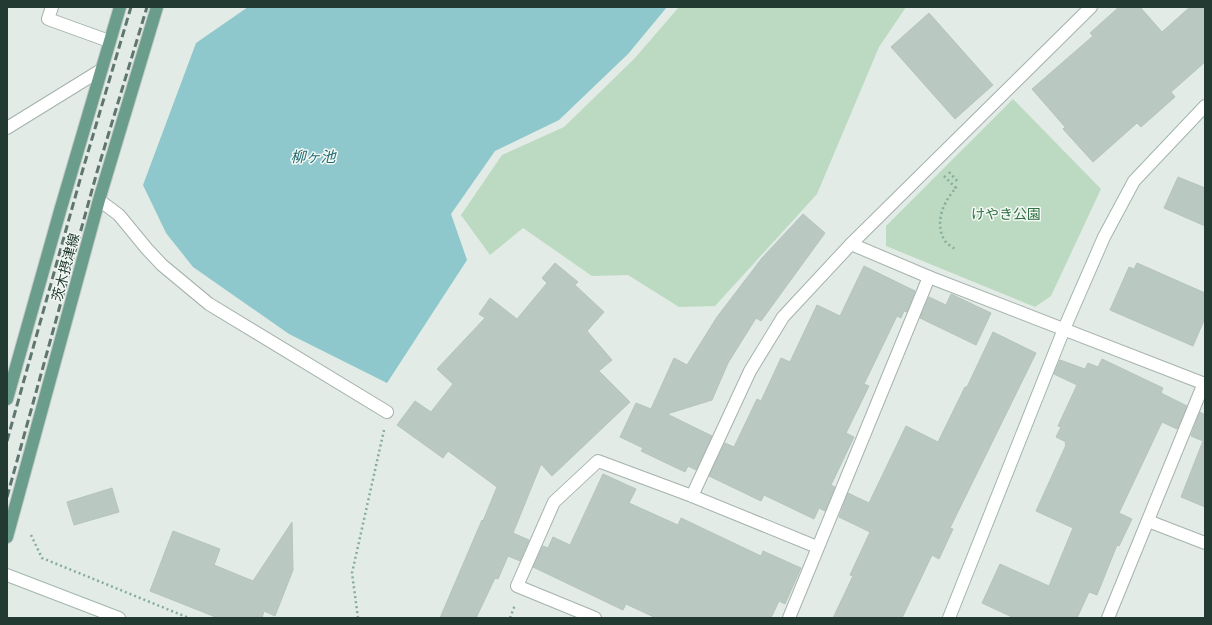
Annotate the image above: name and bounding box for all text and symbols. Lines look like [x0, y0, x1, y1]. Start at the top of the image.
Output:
water label: 柳ヶ池 [290, 147, 337, 165]
park label: けやき公園 [971, 205, 1041, 222]
street label: 茨木摂津線 [48, 231, 82, 303]

